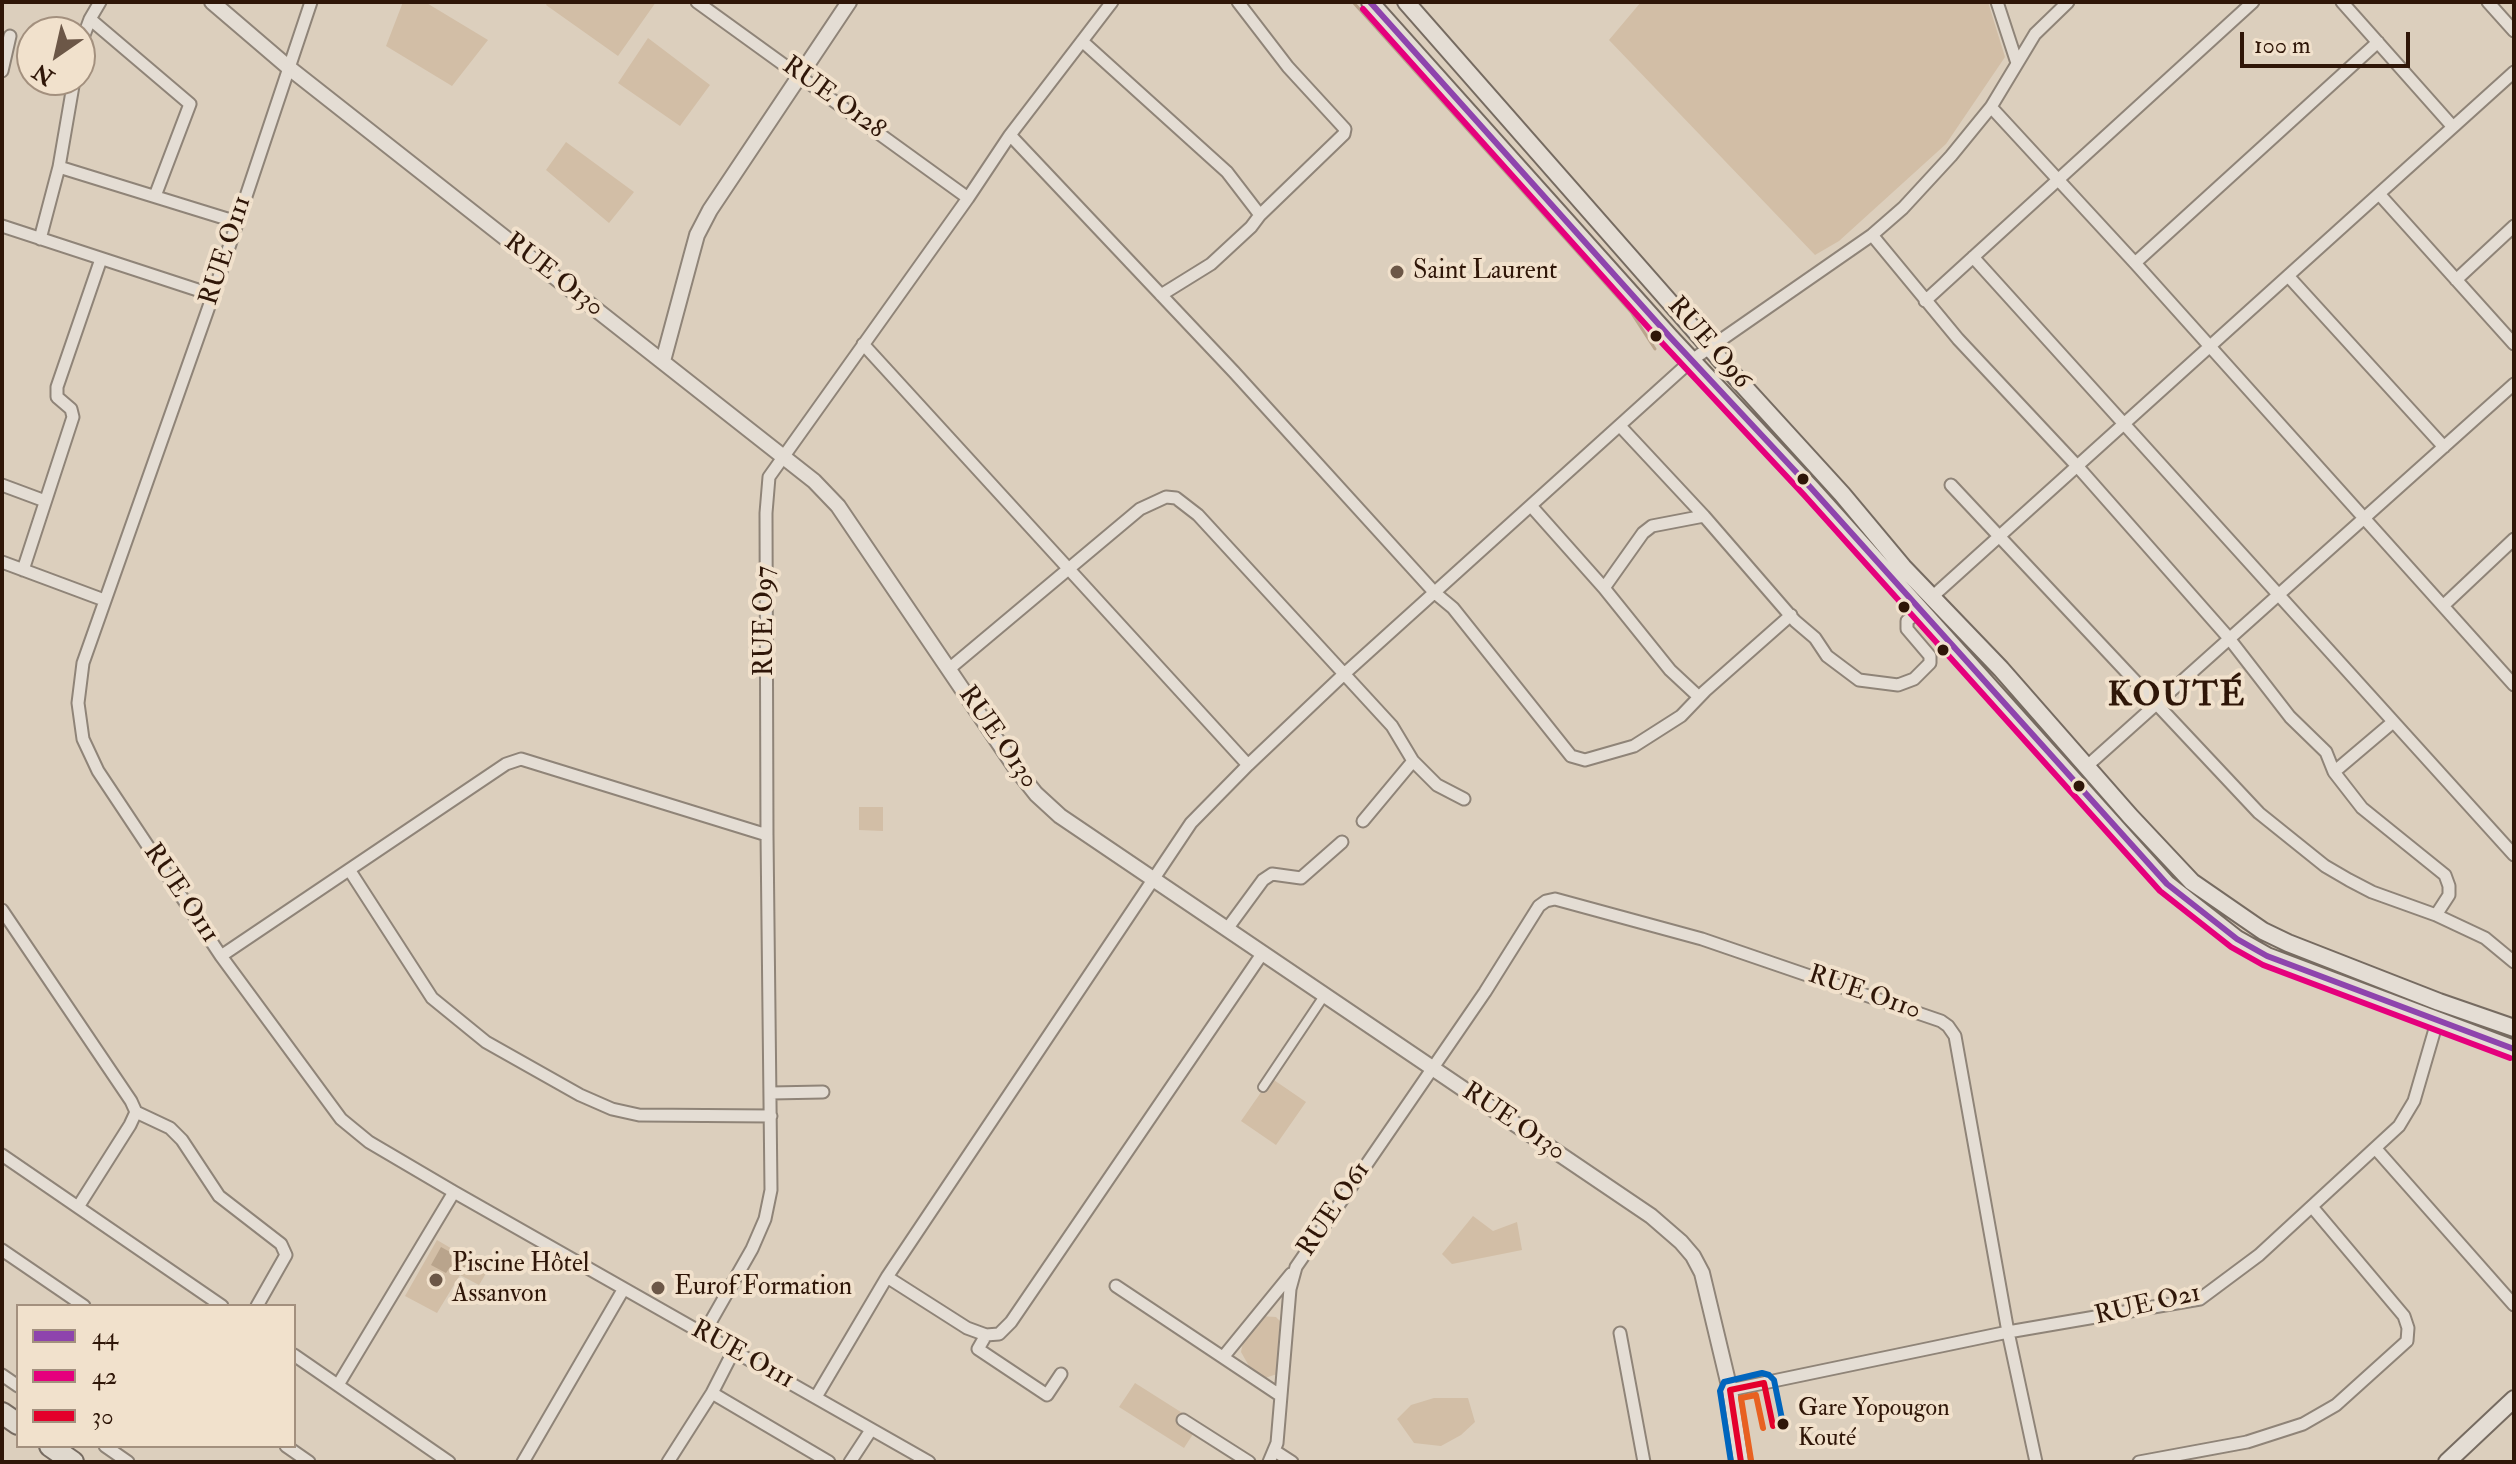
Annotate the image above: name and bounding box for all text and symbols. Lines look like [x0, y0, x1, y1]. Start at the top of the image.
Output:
north arrow [16, 16, 96, 96]
scale bar [2244, 16, 2414, 66]
text: 100 m [2254, 30, 2311, 61]
street label: RUE O128 [775, 51, 891, 147]
text: N [28, 57, 60, 91]
street label: RUE O111 [195, 192, 259, 310]
street label: RUE O130 [497, 227, 609, 325]
place label: Saint Laurent [1413, 256, 1557, 288]
marker: Saint Laurent [1388, 263, 1406, 281]
street label: RUE O96 [1660, 292, 1756, 396]
unlabelled marker [1648, 328, 1664, 344]
unlabelled marker [1795, 471, 1811, 487]
street label: RUE O97 [750, 566, 782, 676]
unlabelled marker [1896, 599, 1912, 615]
unlabelled marker [1935, 642, 1951, 658]
district label: KOUTÉ [2108, 678, 2246, 718]
street label: RUE O130 [950, 681, 1044, 795]
unlabelled marker [2071, 778, 2087, 794]
street label: RUE O111 [135, 838, 225, 950]
street label: RUE O110 [1804, 960, 1924, 1028]
street label: RUE O130 [1456, 1077, 1570, 1169]
street label: RUE O61 [1292, 1157, 1378, 1263]
place label: Piscine Hôtel Assanvon [452, 1249, 590, 1310]
marker: Piscine Hôtel Assanvon [427, 1271, 445, 1289]
place label: Eurof Formation [674, 1272, 852, 1304]
marker: Eurof Formation [649, 1279, 667, 1297]
street label: RUE O21 [2092, 1279, 2204, 1333]
legend [16, 1304, 296, 1448]
street label: RUE O111 [685, 1315, 799, 1397]
text: 44 [92, 1321, 118, 1352]
text: 42 [92, 1361, 117, 1392]
place label: Gare Yopougon Kouté [1798, 1396, 1950, 1452]
text: 30 [92, 1401, 114, 1432]
marker: Gare Yopougon Kouté [1775, 1416, 1791, 1432]

